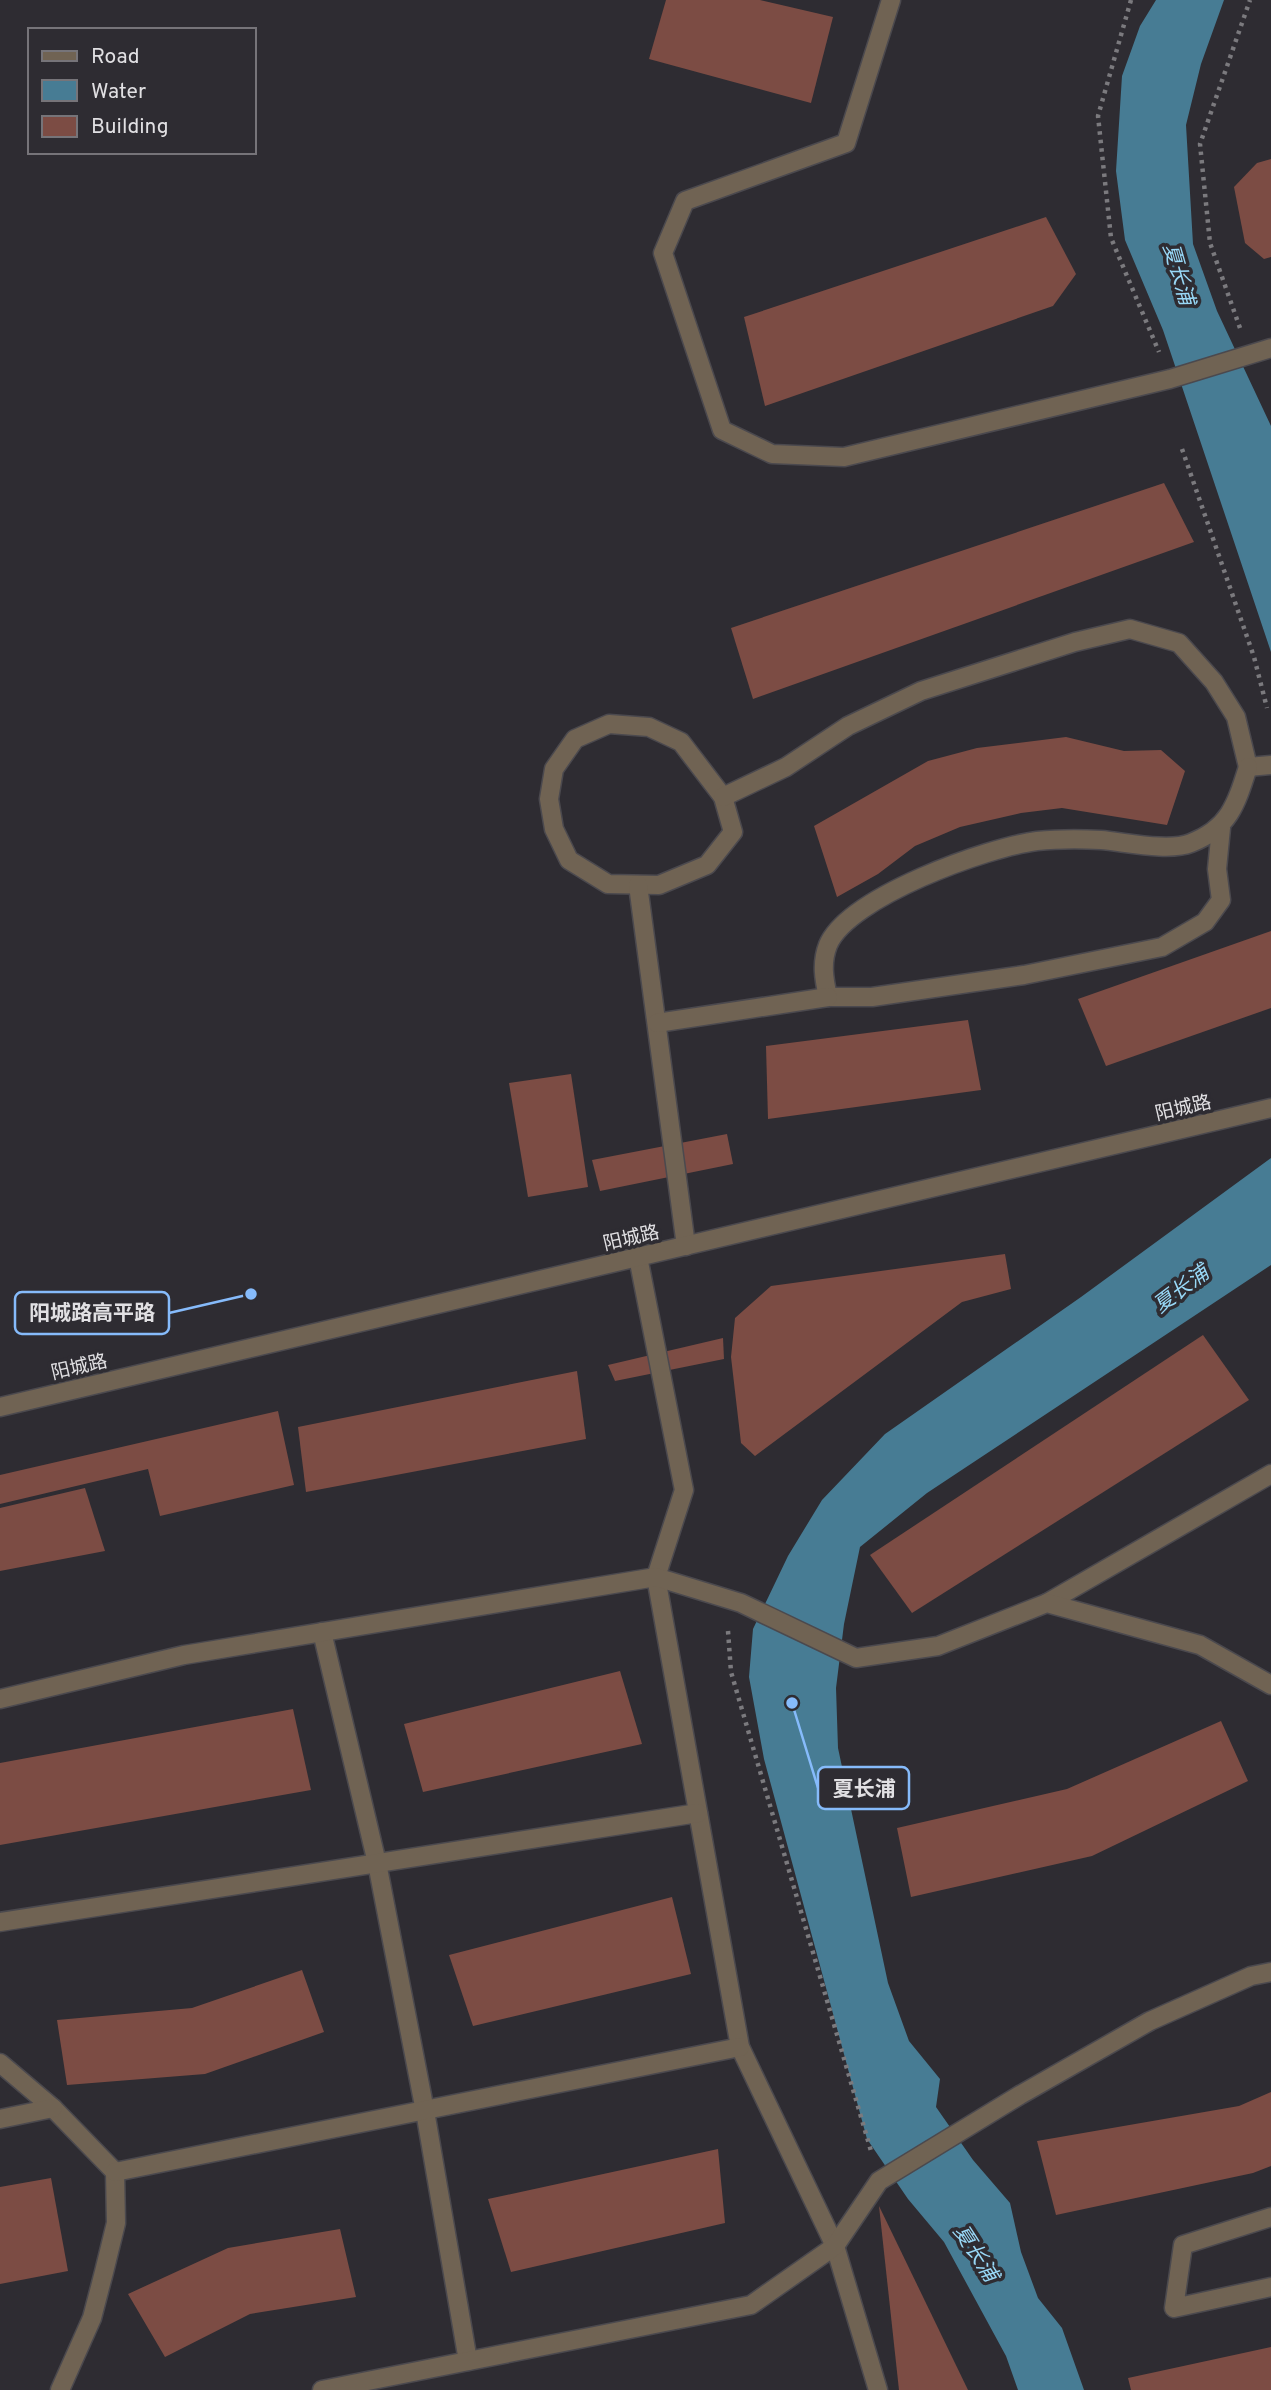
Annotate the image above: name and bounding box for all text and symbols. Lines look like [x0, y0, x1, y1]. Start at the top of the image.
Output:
legend [28, 28, 256, 154]
text: Road [91, 44, 140, 71]
text: Water [91, 79, 146, 106]
text: Building [91, 114, 169, 141]
water label: 夏长浦 [1156, 240, 1200, 311]
street label: 阳城路 [1153, 1091, 1214, 1127]
street label: 阳城路 [601, 1221, 662, 1257]
water label: 夏长浦 [1149, 1259, 1218, 1320]
callout: 阳城路高平路 [15, 1292, 169, 1334]
text: 阳城路高平路 [29, 1301, 155, 1328]
street label: 阳城路 [49, 1350, 110, 1386]
callout: 夏长浦 [818, 1767, 909, 1809]
text: 夏长浦 [833, 1777, 896, 1804]
water label: 夏长浦 [946, 2220, 1005, 2290]

